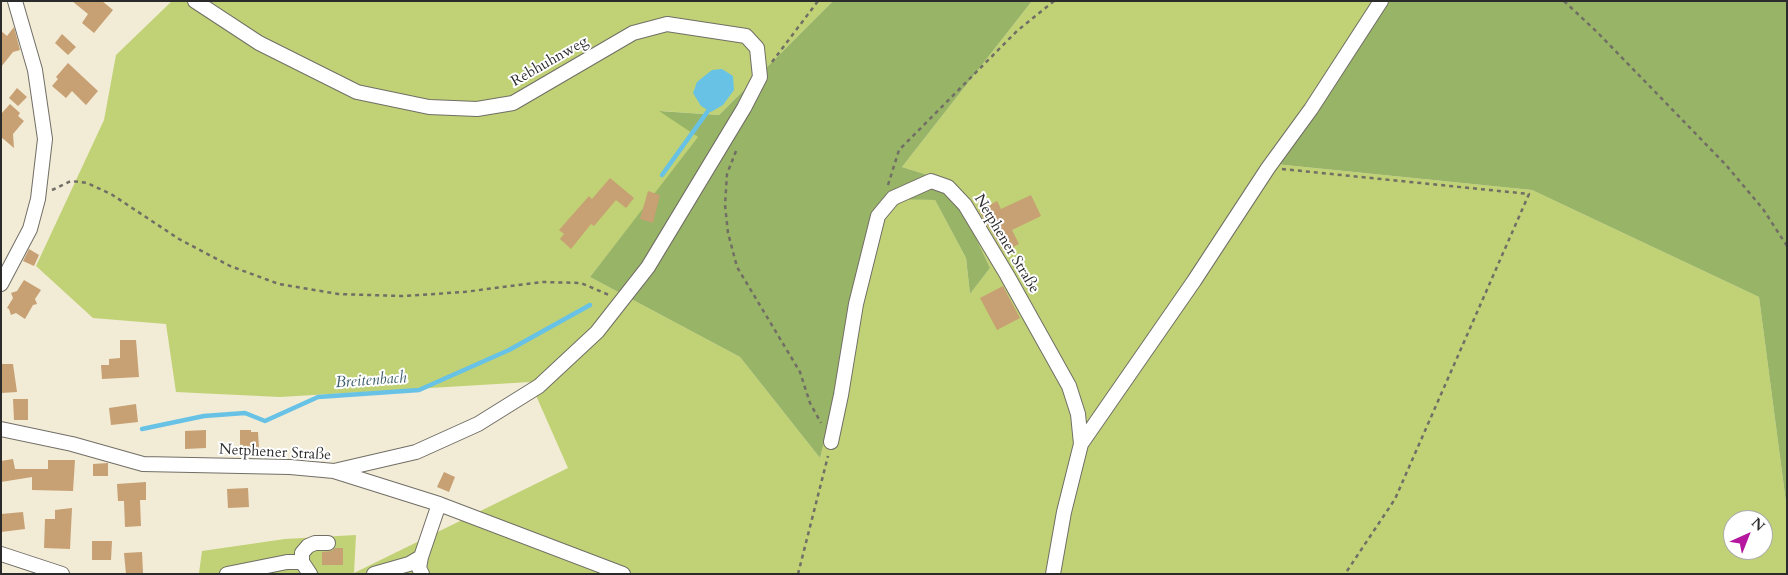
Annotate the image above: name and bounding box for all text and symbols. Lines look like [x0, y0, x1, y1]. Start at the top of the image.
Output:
street label: Rebhuhnweg [508, 33, 592, 91]
street label: Netphener Straße [969, 191, 1043, 297]
water label: Breitenbach [335, 369, 407, 393]
street label: Netphener Straße [219, 441, 331, 465]
north arrow [1723, 510, 1773, 560]
text: N [1747, 514, 1769, 536]

